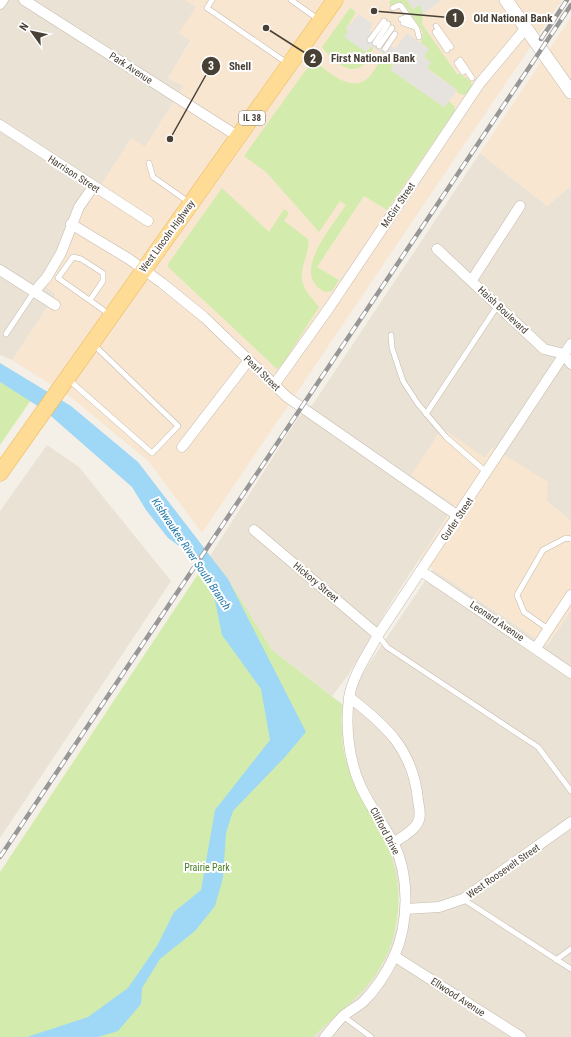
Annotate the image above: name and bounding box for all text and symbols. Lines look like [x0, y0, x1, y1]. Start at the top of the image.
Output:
callout: Old National Bank [445, 7, 560, 30]
text: 1 [452, 11, 458, 25]
north arrow [12, 12, 52, 52]
text: Old National Bank [474, 12, 553, 25]
text: N [17, 20, 31, 33]
callout: First National Bank [303, 47, 423, 70]
street label: Park Avenue [107, 50, 155, 86]
text: 2 [310, 52, 316, 66]
text: First National Bank [331, 52, 416, 65]
callout: Shell [201, 55, 259, 78]
text: 3 [208, 59, 214, 73]
text: Shell [229, 60, 251, 73]
road number: IL 38 [239, 111, 265, 125]
street label: Harrison Street [46, 153, 102, 195]
street label: McGirr Street [379, 180, 417, 230]
street label: West Lincoln Highway [137, 198, 197, 274]
street label: Haish Boulevard [476, 284, 530, 336]
street label: Pearl Street [242, 353, 282, 393]
street label: Gurler Street [439, 495, 475, 543]
water label: Kishwaukee River South Branch [149, 496, 233, 612]
street label: Hickory Street [291, 560, 341, 604]
street label: Leonard Avenue [468, 599, 526, 643]
street label: Clifford Drive [368, 806, 402, 857]
street label: West Roosevelt Street [464, 842, 542, 900]
park label: Prairie Park [184, 862, 230, 873]
street label: Ellwood Avenue [429, 975, 487, 1019]

